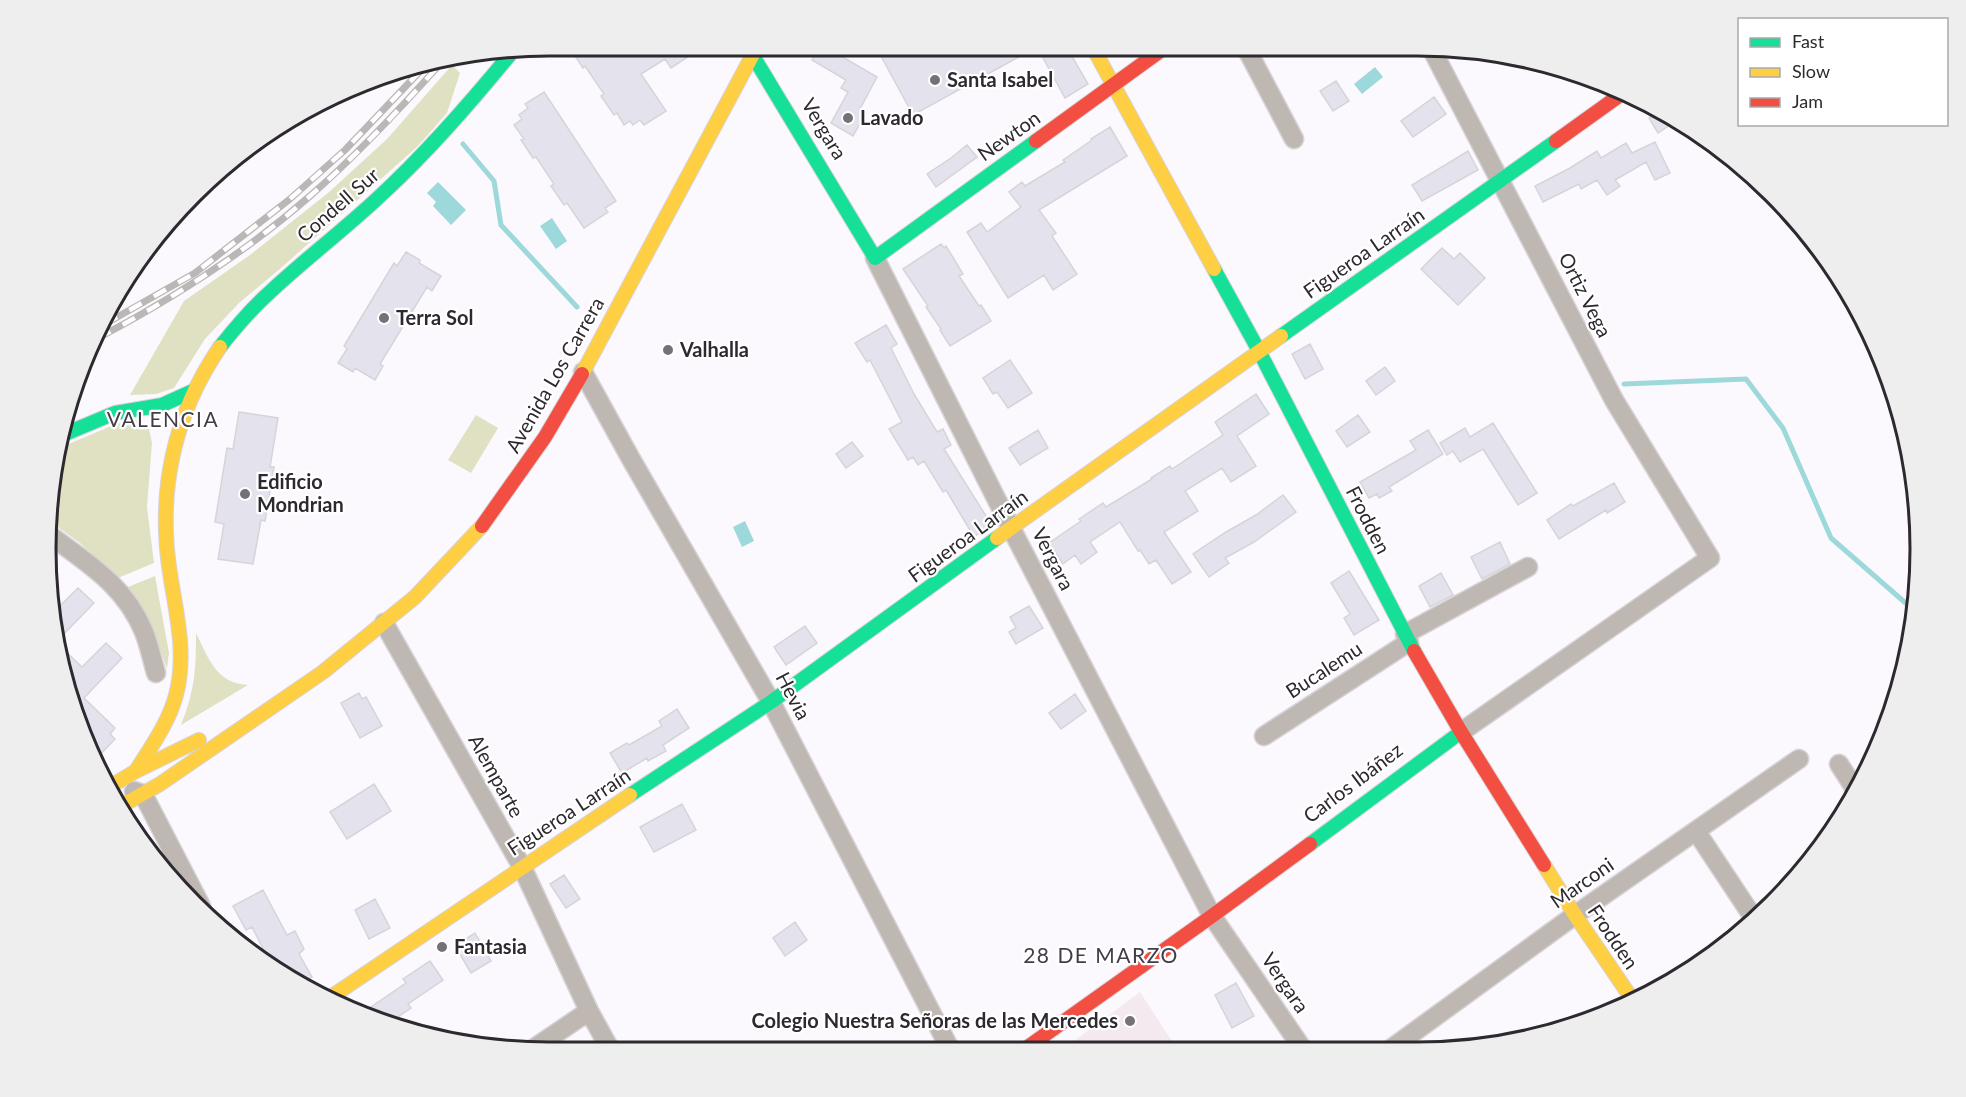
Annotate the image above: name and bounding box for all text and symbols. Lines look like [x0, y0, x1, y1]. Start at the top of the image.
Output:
legend [1738, 18, 1948, 126]
text: Fast [1792, 30, 1825, 52]
text: Slow [1792, 60, 1830, 82]
place label: Santa Isabel [947, 67, 1053, 91]
marker: Santa Isabel [928, 73, 942, 87]
text: Jam [1792, 90, 1823, 112]
street label: Vergara [797, 94, 852, 163]
place label: Lavado [860, 105, 924, 129]
street label: Newton [973, 105, 1044, 165]
marker: Lavado [841, 111, 855, 125]
street label: Condell Sur [291, 162, 384, 246]
street label: Figueroa Larraín [1298, 202, 1428, 303]
street label: Ortiz Vega [1554, 248, 1617, 341]
street label: Avenida Los Carrera [500, 293, 608, 456]
place label: Terra Sol [396, 305, 473, 329]
marker: Terra Sol [377, 311, 391, 325]
place label: Valhalla [679, 337, 749, 361]
marker: Valhalla [661, 343, 675, 357]
district label: VALENCIA [107, 406, 219, 431]
place label: Edificio Mondrian [257, 469, 344, 516]
street label: Frodden [1342, 482, 1396, 557]
street label: Figueroa Larraín [903, 484, 1032, 587]
marker: Edificio Mondrian [238, 487, 252, 501]
street label: Vergara [1028, 523, 1080, 594]
street label: Bucalemu [1281, 636, 1366, 703]
street label: Hevia [771, 668, 816, 723]
street label: Alemparte [464, 730, 530, 821]
street label: Carlos Ibáñez [1298, 737, 1407, 827]
street label: Figueroa Larraín [502, 762, 635, 860]
street label: Marconi [1545, 852, 1618, 913]
street label: Frodden [1584, 900, 1644, 973]
place label: Fantasia [454, 934, 527, 958]
marker: Fantasia [435, 940, 449, 954]
district label: 28 DE MARZO [1023, 942, 1179, 967]
street label: Vergara [1257, 948, 1315, 1017]
place label: Colegio Nuestra Señoras de las Mercedes [752, 1008, 1118, 1032]
marker: Colegio Nuestra Señoras de las Mercedes [1123, 1014, 1137, 1028]

